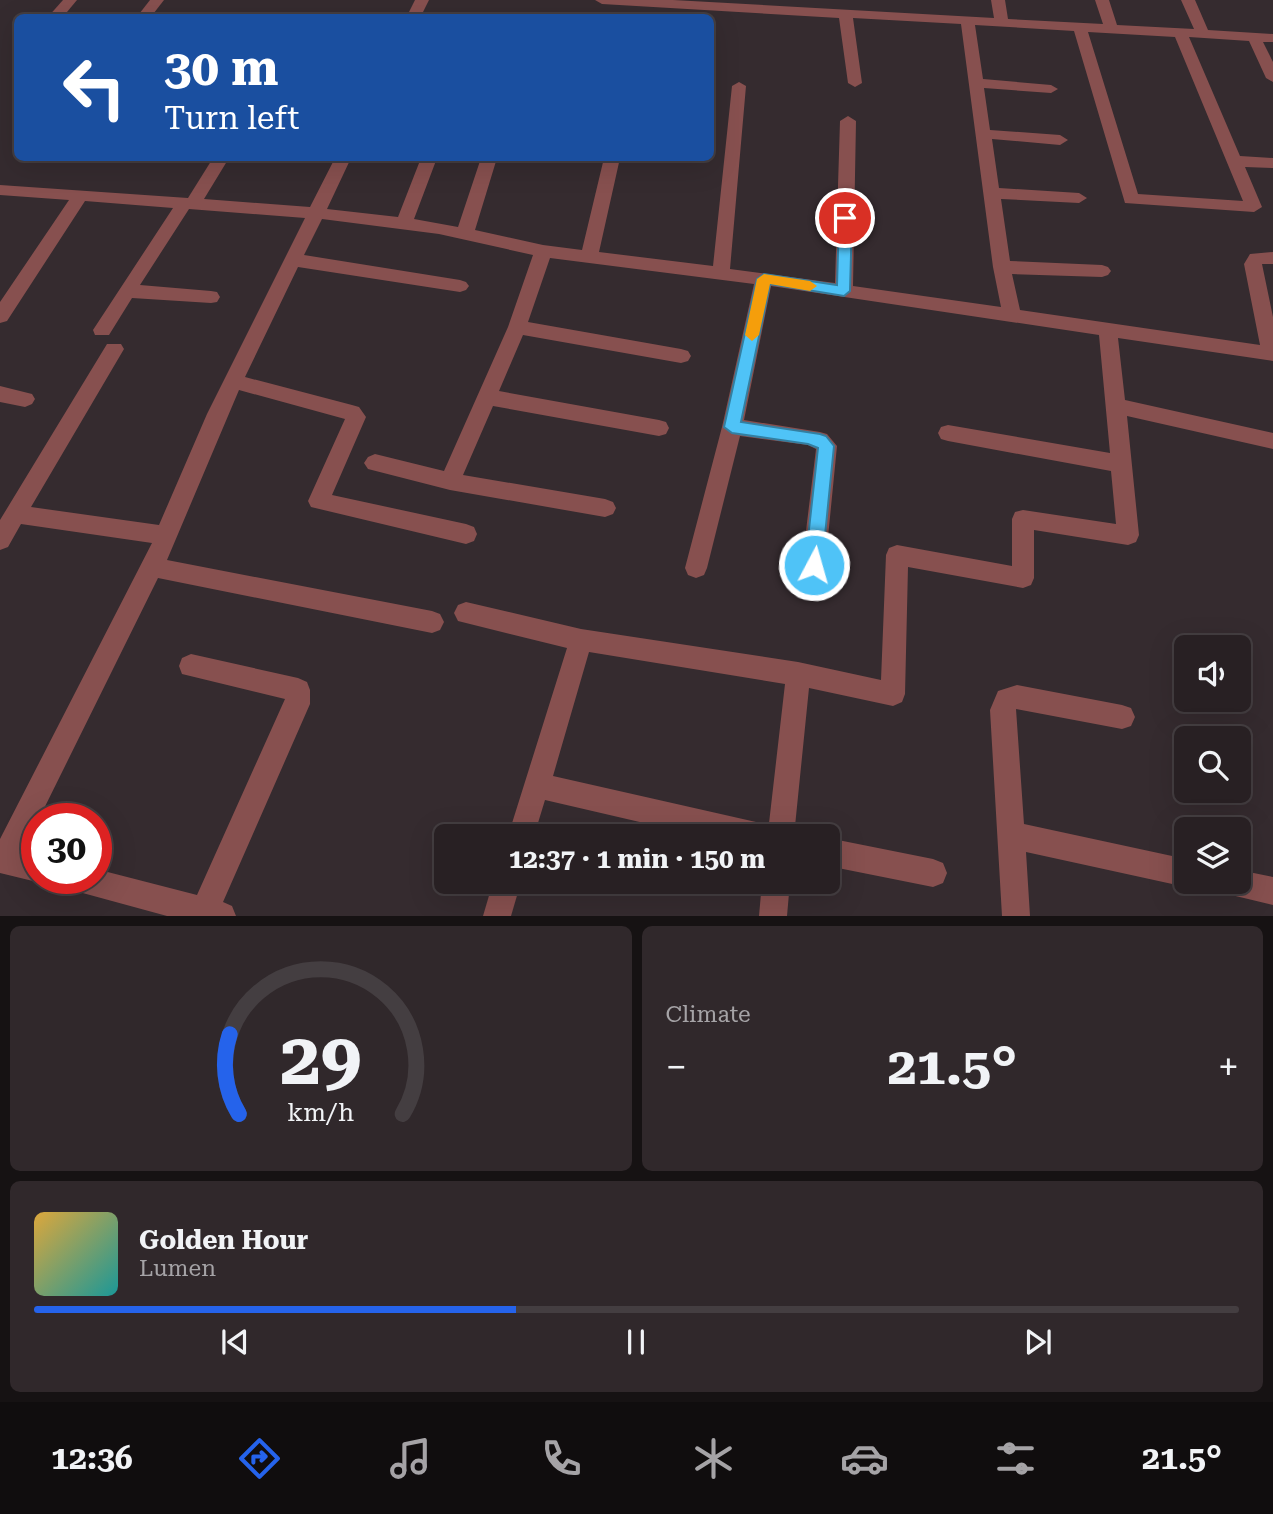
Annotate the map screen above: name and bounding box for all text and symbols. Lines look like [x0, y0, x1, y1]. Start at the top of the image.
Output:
text: 30 m [164, 40, 279, 97]
icon: left [49, 42, 140, 133]
text: Turn left [164, 99, 299, 137]
pin [815, 188, 875, 248]
icon: arrive [826, 199, 864, 237]
position arrow [777, 528, 851, 602]
map controls [1174, 635, 1251, 894]
button: sound [1174, 635, 1251, 712]
button: search [1174, 726, 1251, 803]
speed limit sign: 30 [21, 803, 112, 894]
button: layers [1174, 817, 1251, 894]
text: 12:37 · 1 min · 150 m [509, 844, 765, 874]
text: Climate [666, 1001, 751, 1028]
text: 29 [280, 1018, 362, 1103]
text: 21.5° [887, 1036, 1017, 1097]
text: − [666, 1045, 687, 1089]
text: + [1218, 1045, 1239, 1089]
text: km/h [287, 1098, 354, 1127]
text: Golden Hour [139, 1225, 308, 1255]
text: Lumen [139, 1255, 216, 1282]
icon: previous [216, 1323, 254, 1361]
icon: pause [617, 1323, 655, 1361]
icon: next [1019, 1323, 1057, 1361]
icon: directions [235, 1434, 284, 1483]
icon: music [386, 1434, 435, 1483]
icon: phone [537, 1434, 586, 1483]
icon: climate [689, 1434, 738, 1483]
icon: car [840, 1434, 889, 1483]
icon: filters [991, 1434, 1040, 1483]
text: 12:36 [51, 1439, 133, 1477]
text: 21.5° [1142, 1439, 1222, 1477]

